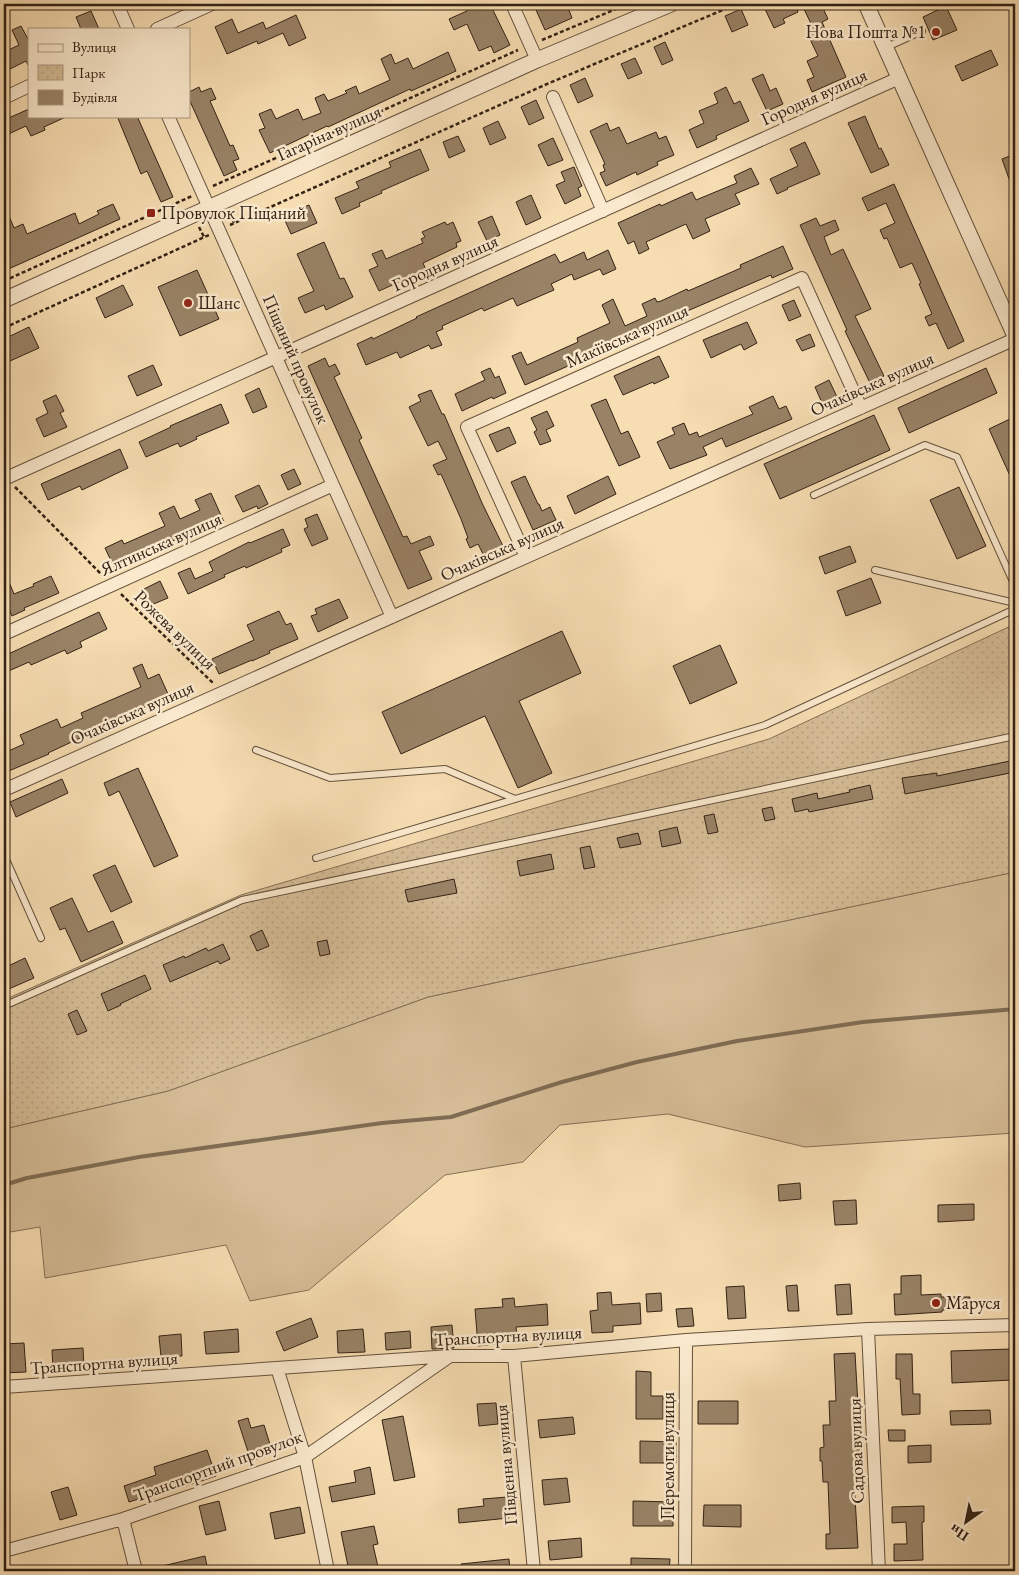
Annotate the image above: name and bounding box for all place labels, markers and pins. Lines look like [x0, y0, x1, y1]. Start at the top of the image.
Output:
place label: Нова Пошта №1 [805, 20, 926, 43]
marker: Нова Пошта №1 [930, 26, 942, 38]
place label: Провулок Піщаний [161, 201, 307, 224]
marker: Провулок Піщаний [145, 207, 157, 219]
place label: Шанс [198, 291, 241, 314]
marker: Шанс [182, 297, 194, 309]
place label: Маруся [946, 1291, 1001, 1314]
marker: Маруся [930, 1297, 942, 1309]

